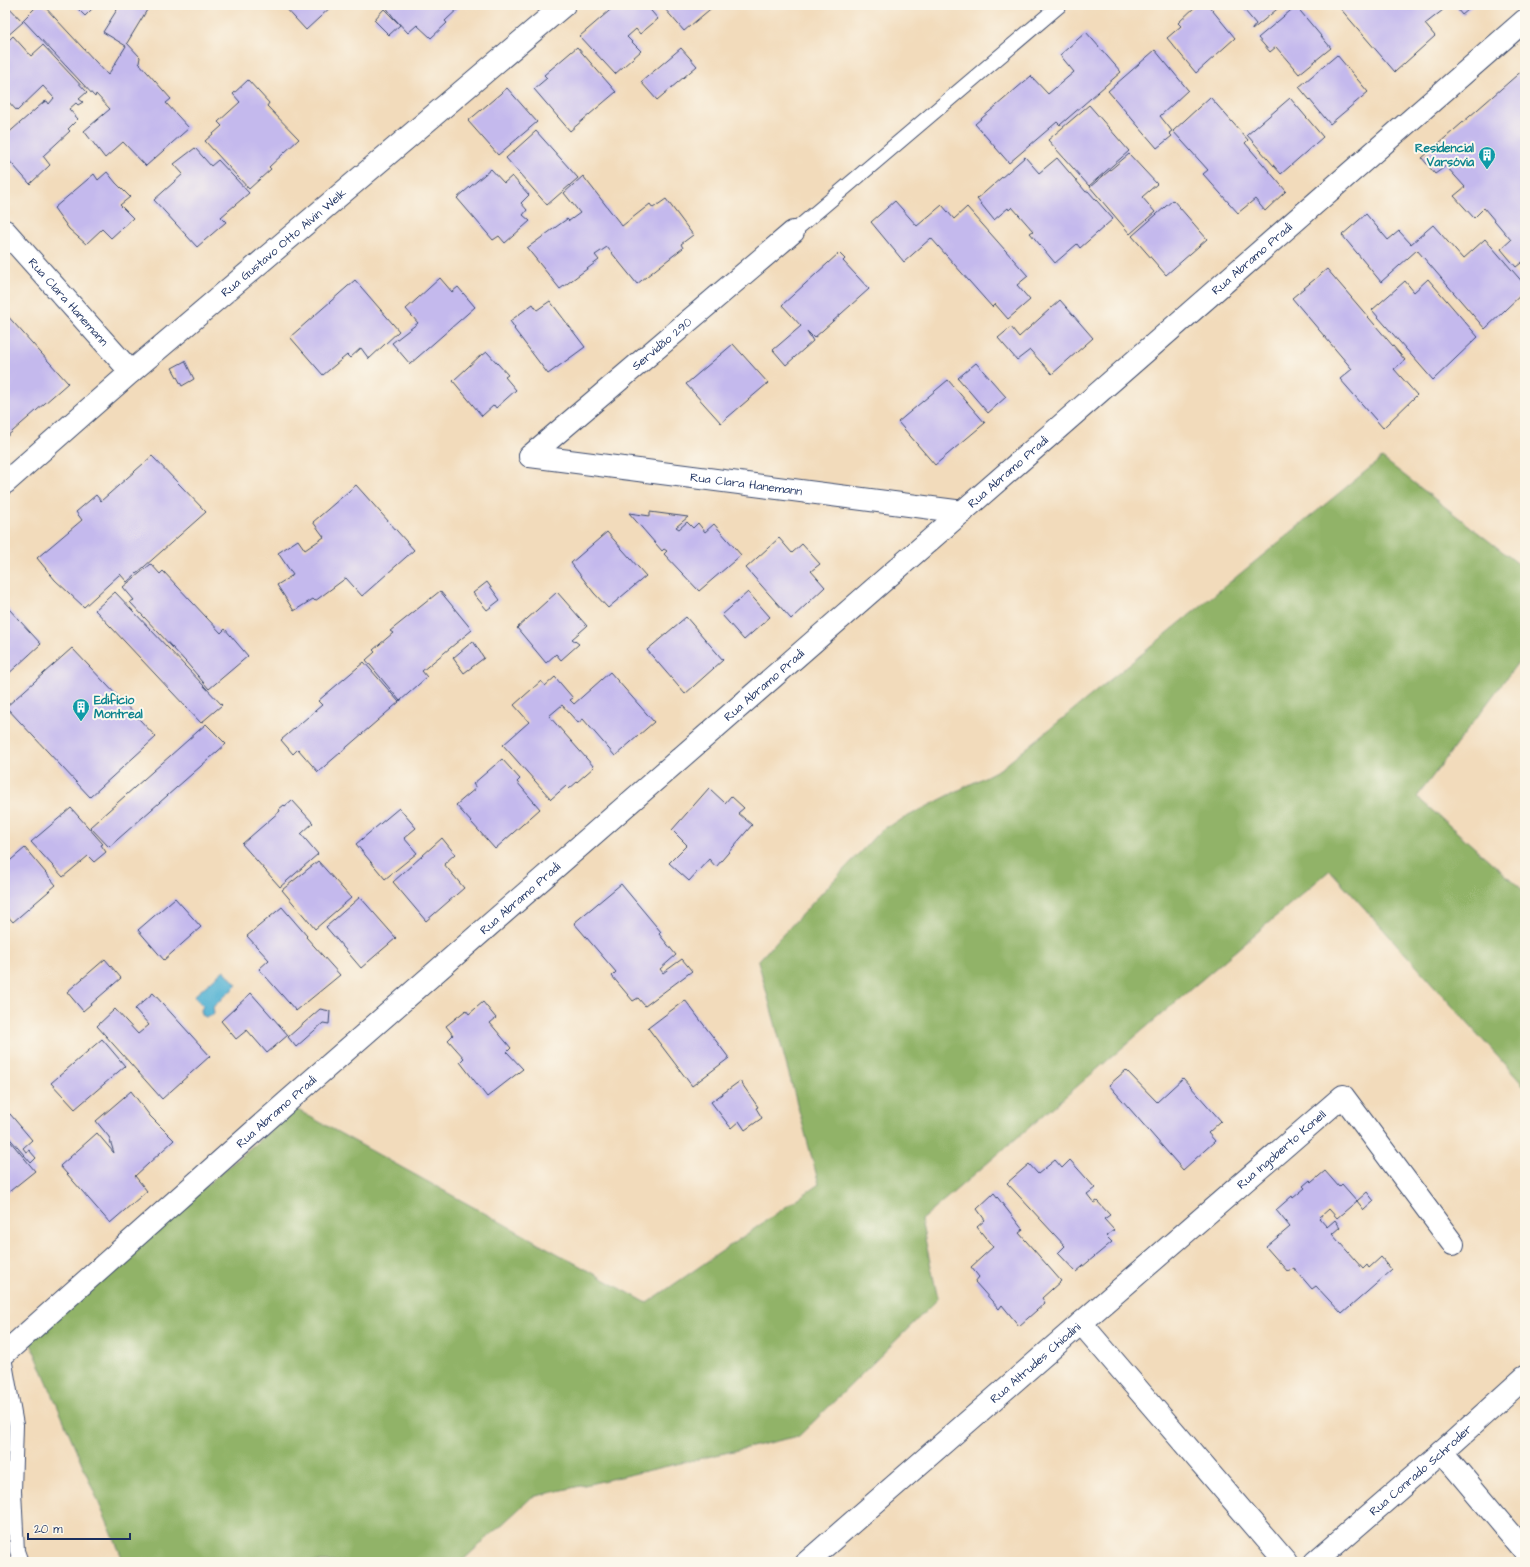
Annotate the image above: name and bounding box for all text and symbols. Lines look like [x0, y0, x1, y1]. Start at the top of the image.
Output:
place label: Residencial Varsóvia [1415, 140, 1475, 171]
building icon: Residencial Varsóvia [1477, 145, 1497, 170]
street label: Rua Gustavo Otto Alvin Welk [217, 184, 350, 301]
street label: Rua Abramo Pradi [1208, 219, 1296, 299]
street label: Rua Clara Hanemann [24, 254, 112, 350]
street label: Servidão 290 [628, 313, 696, 374]
street label: Rua Abramo Pradi [964, 432, 1052, 512]
street label: Rua Clara Hanemann [689, 468, 803, 500]
street label: Rua Abramo Pradi [720, 645, 808, 725]
place label: Edifício Montreal [94, 692, 143, 723]
building icon: Edifício Montreal [71, 697, 91, 722]
street label: Rua Abramo Pradi [476, 858, 564, 938]
street label: Rua Abramo Pradi [232, 1071, 320, 1152]
street label: Rua Ingoberto Konell [1233, 1106, 1330, 1193]
street label: Rua Altrudes Chiodini [986, 1318, 1084, 1407]
street label: Rua Conrado Schroder [1366, 1420, 1476, 1520]
scale bar [28, 1515, 130, 1541]
text: 20 m [34, 1521, 63, 1538]

